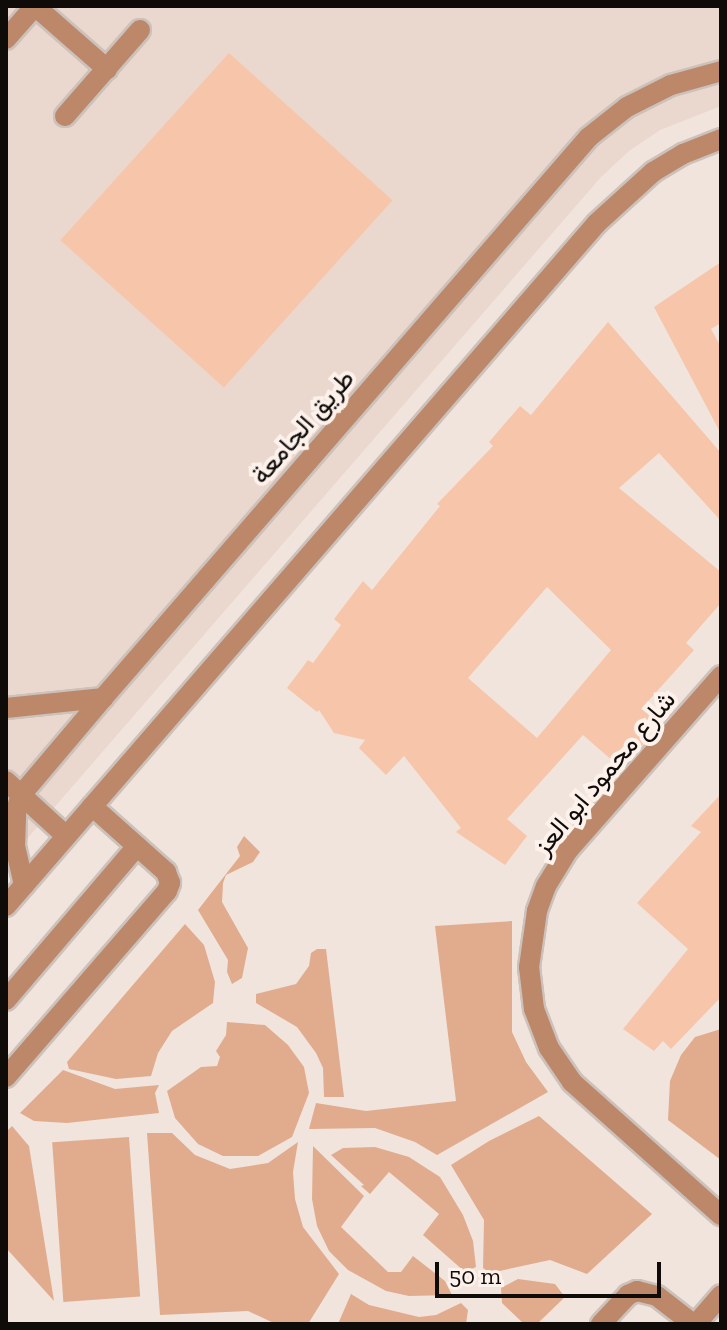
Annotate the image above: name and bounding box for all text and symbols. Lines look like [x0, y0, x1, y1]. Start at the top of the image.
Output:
street label: طريق الجامعة [245, 363, 361, 491]
street label: شارع محمود ابو العز [527, 685, 683, 861]
scale bar [439, 1246, 665, 1296]
text: 50 m [449, 1261, 501, 1290]

